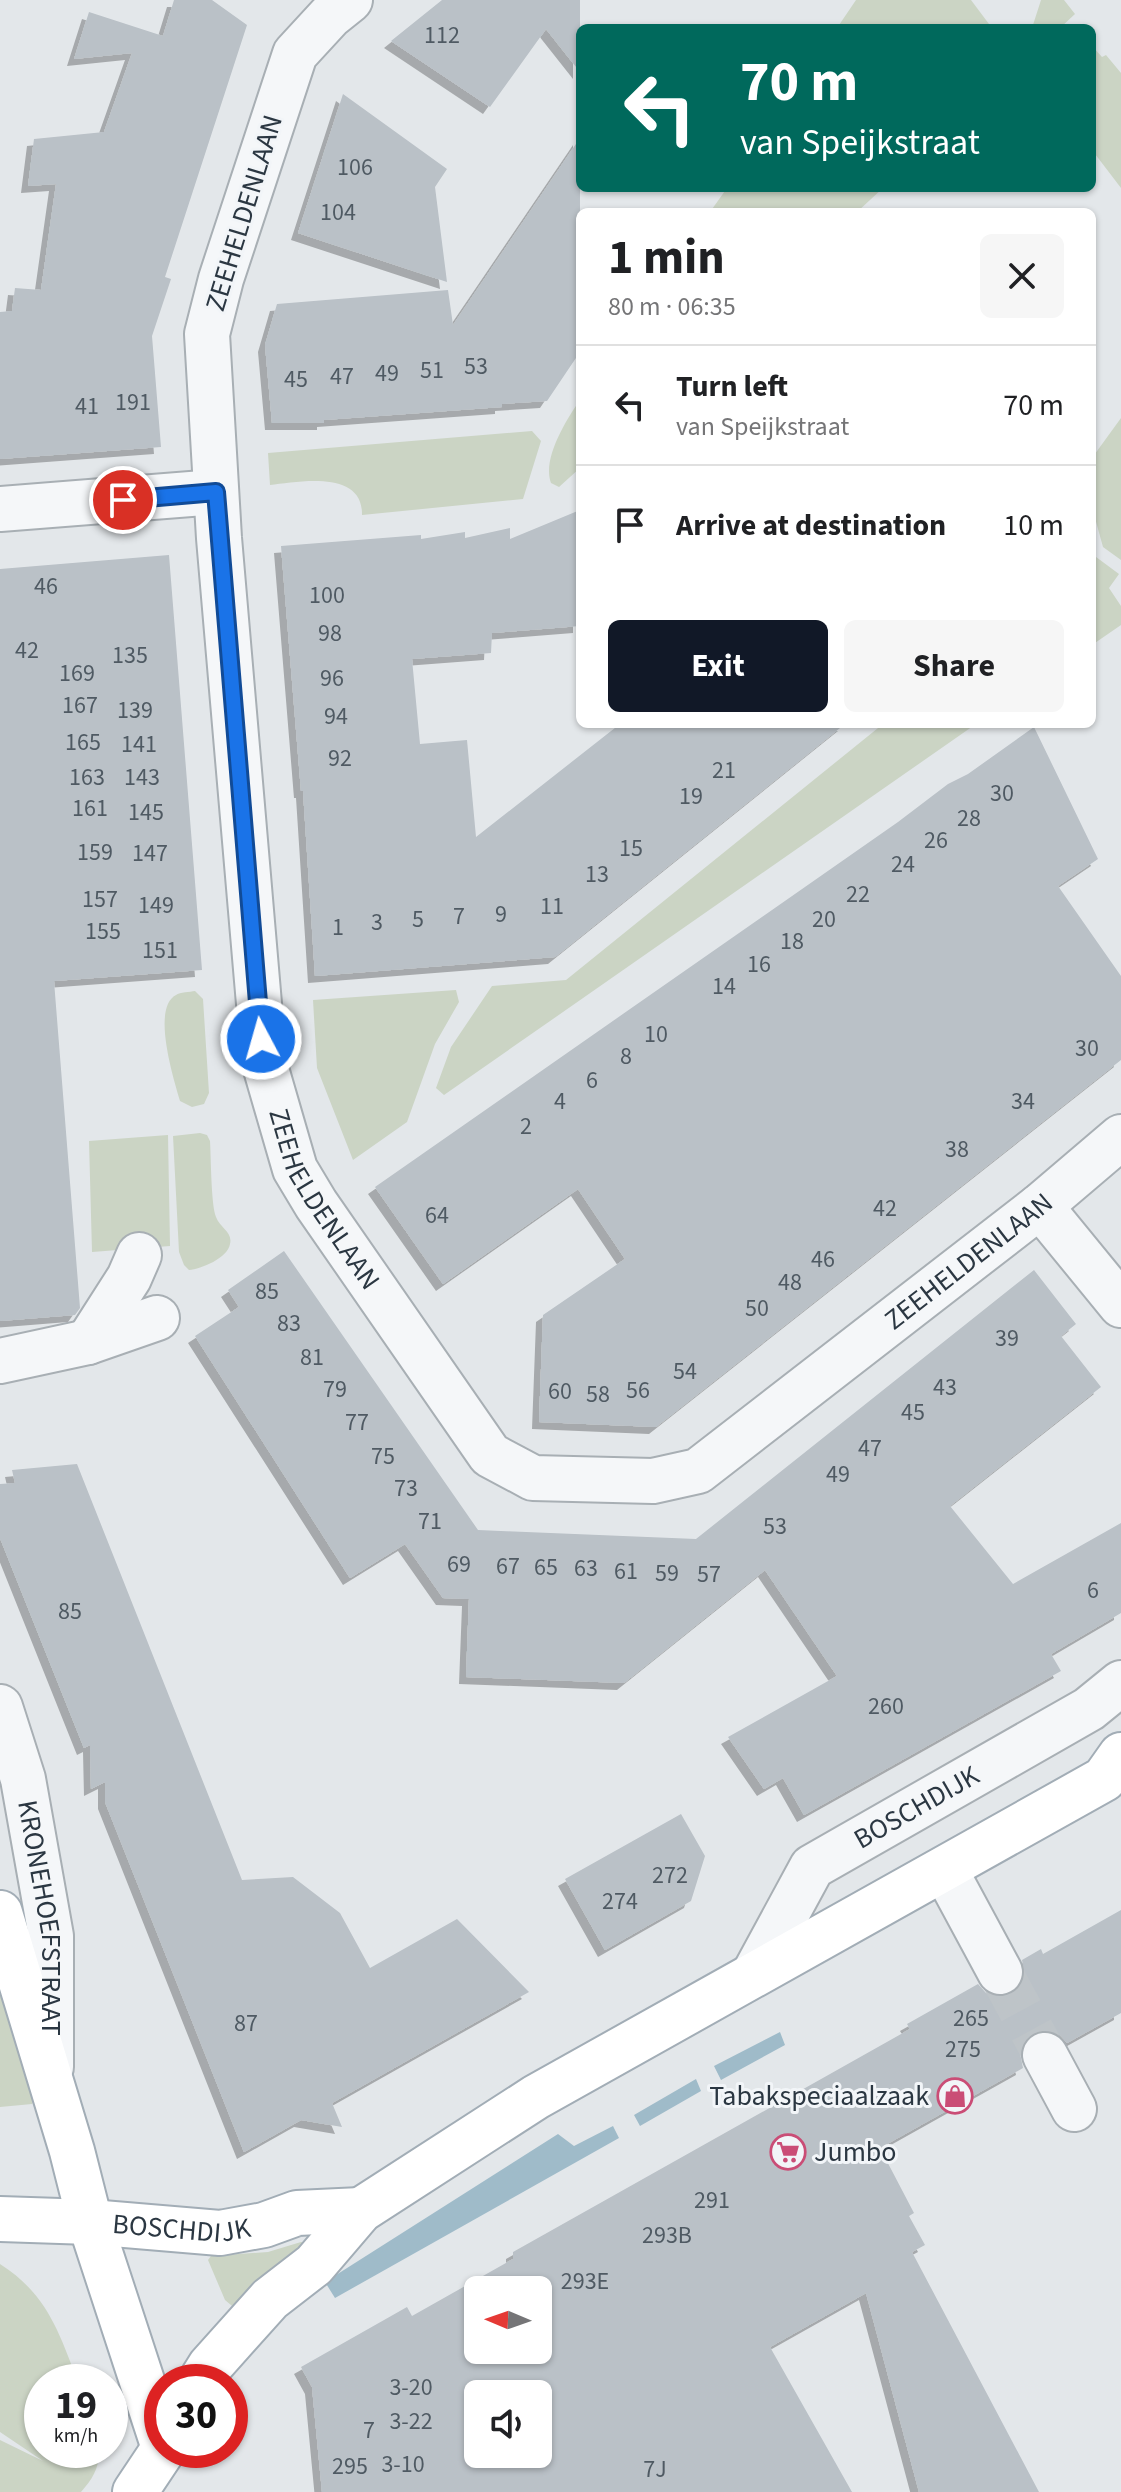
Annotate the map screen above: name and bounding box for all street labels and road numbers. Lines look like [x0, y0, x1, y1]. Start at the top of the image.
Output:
street label: ZEEHELDENLAAN [195, 110, 293, 316]
street label: ZEEHELDENLAAN [258, 1104, 390, 1298]
street label: ZEEHELDENLAAN [876, 1183, 1062, 1339]
street label: BOSCHDIJK [846, 1755, 987, 1859]
street label: KRONEHOEFSTRAAT [7, 1797, 71, 2036]
street label: BOSCHDIJK [111, 2204, 255, 2253]

